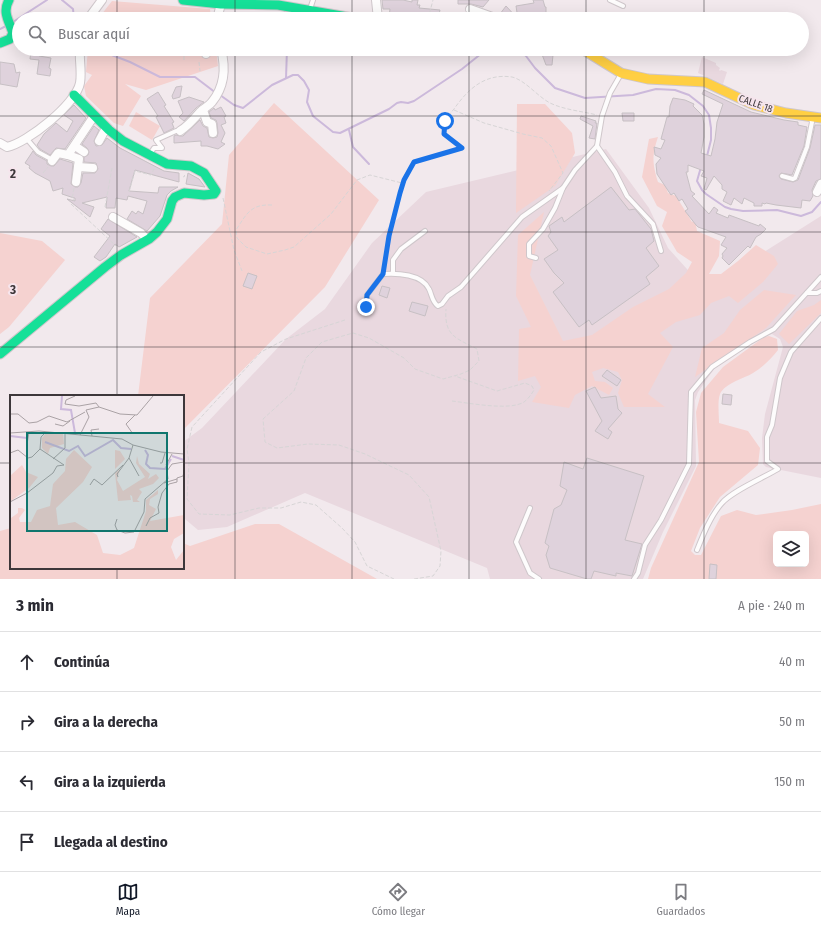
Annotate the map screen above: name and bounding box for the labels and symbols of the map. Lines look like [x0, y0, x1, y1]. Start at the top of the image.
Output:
street label: CALLE 18 [737, 93, 774, 115]
route start [436, 112, 454, 130]
text: 2 [9, 166, 16, 181]
text: 3 [9, 282, 16, 297]
route end [357, 298, 375, 316]
inset map [10, 395, 184, 569]

